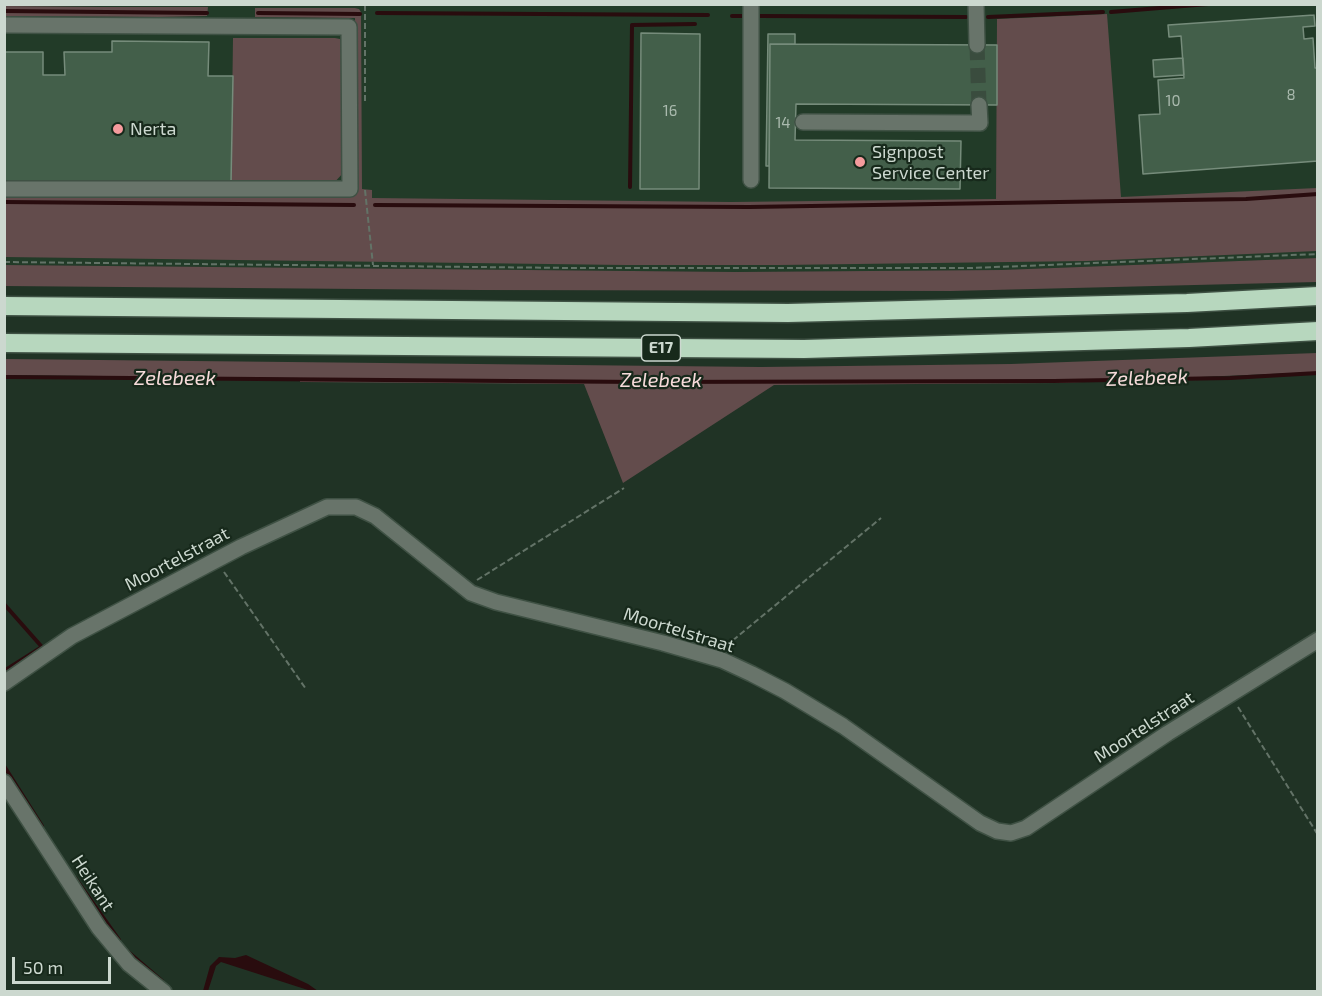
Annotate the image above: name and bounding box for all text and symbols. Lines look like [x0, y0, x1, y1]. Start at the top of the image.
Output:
house number: 8 [1286, 86, 1296, 104]
house number: 10 [1165, 92, 1181, 110]
house number: 16 [663, 102, 677, 120]
house number: 14 [775, 114, 791, 132]
place label: Nerta [130, 118, 176, 140]
marker: Nerta [111, 122, 125, 136]
place label: Signpost Service Center [872, 141, 989, 184]
marker: Signpost Service Center [853, 155, 867, 169]
road number: E17 [642, 335, 680, 361]
water label: Zelebeek [1106, 365, 1188, 391]
water label: Zelebeek [134, 366, 216, 390]
water label: Zelebeek [620, 368, 702, 392]
street label: Moortelstraat [121, 522, 233, 596]
street label: Moortelstraat [621, 603, 737, 657]
street label: Moortelstraat [1090, 687, 1198, 767]
street label: Heikant [67, 851, 119, 915]
scale bar [15, 945, 114, 983]
text: 50 m [23, 956, 63, 978]

